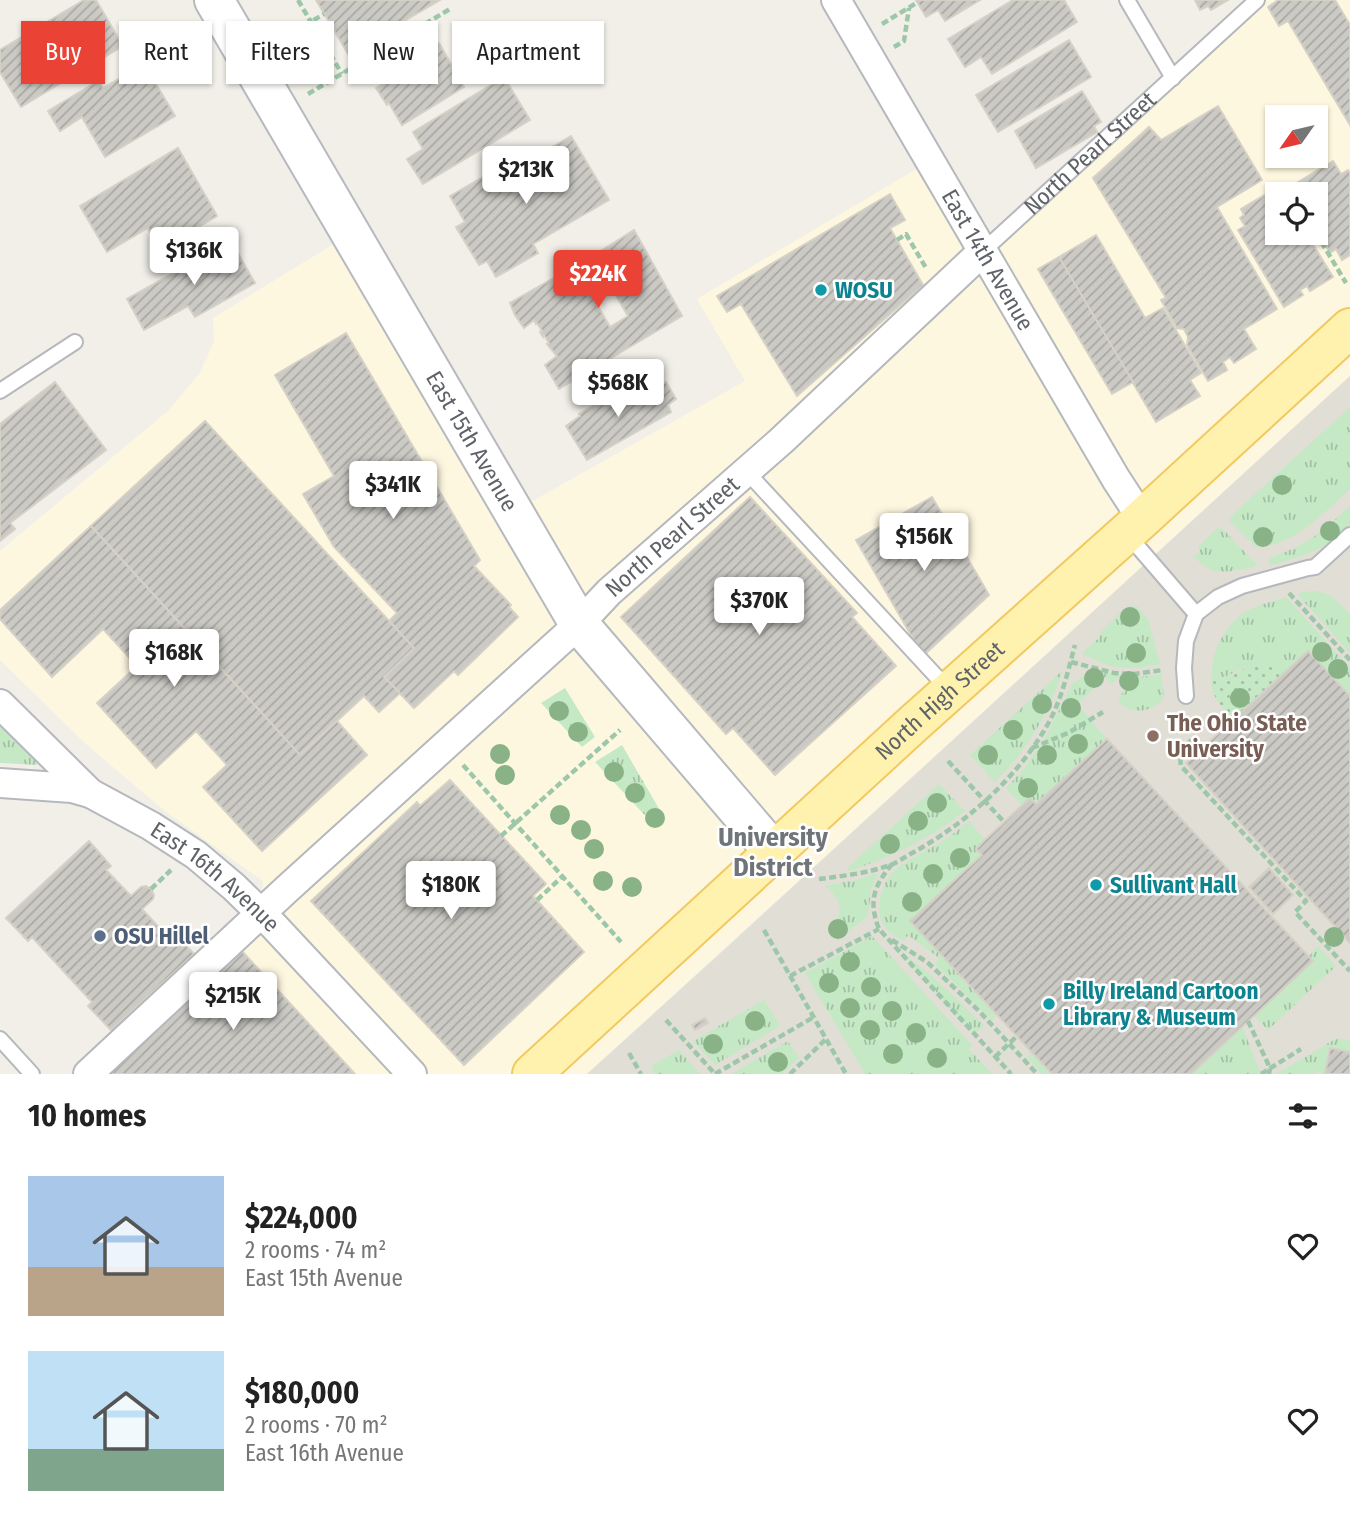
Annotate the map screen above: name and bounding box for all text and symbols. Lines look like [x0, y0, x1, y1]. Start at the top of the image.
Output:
chip: Buy [21, 21, 105, 84]
chip: Rent [119, 21, 212, 84]
chip: Filters [226, 21, 334, 84]
chip: New [348, 21, 438, 84]
chip: Apartment [452, 21, 604, 84]
street label: North Pearl Street [1018, 85, 1162, 220]
north arrow [1265, 105, 1328, 168]
map controls [1265, 105, 1328, 245]
pin: $213K [477, 146, 575, 206]
text: $213K [498, 155, 554, 183]
button: locate [1265, 182, 1328, 245]
street label: East 14th Avenue [936, 184, 1040, 335]
pin: $136K [145, 228, 243, 287]
text: $136K [166, 236, 222, 264]
pin: $224K [549, 250, 647, 310]
text: $224K [569, 259, 627, 287]
place label: WOSU [835, 276, 893, 304]
marker: WOSU [813, 282, 829, 298]
pin: $568K [569, 360, 667, 419]
street label: East 15th Avenue [420, 366, 524, 516]
text: $568K [588, 368, 648, 396]
pin: $341K [344, 462, 442, 521]
text: $341K [365, 470, 421, 498]
street label: North Pearl Street [599, 470, 745, 603]
pin: $156K [875, 514, 973, 573]
text: $156K [895, 522, 953, 550]
pin: $370K [710, 578, 808, 637]
text: $370K [730, 586, 788, 614]
pin: $168K [125, 630, 223, 689]
street label: North High Street [869, 635, 1010, 766]
text: $168K [145, 638, 203, 666]
place label: The Ohio State University [1167, 709, 1307, 763]
marker: The Ohio State University [1145, 728, 1161, 744]
street label: East 16th Avenue [146, 816, 286, 938]
district label: University District [718, 822, 828, 883]
pin: $180K [402, 862, 500, 921]
text: $180K [422, 870, 480, 898]
place label: Sullivant Hall [1110, 871, 1237, 899]
marker: Sullivant Hall [1088, 877, 1104, 893]
place label: OSU Hillel [114, 922, 210, 950]
marker: OSU Hillel [92, 928, 108, 944]
pin: $215K [184, 972, 282, 1032]
place label: Billy Ireland Cartoon Library & Museum [1063, 977, 1258, 1031]
text: $215K [205, 981, 261, 1009]
marker: Billy Ireland Cartoon Library & Museum [1041, 996, 1057, 1012]
icon: filters [1284, 1097, 1322, 1135]
text: 10 homes [28, 1098, 146, 1134]
text: $224,000 [245, 1200, 358, 1236]
icon: home [84, 1204, 168, 1288]
icon: heart [1284, 1227, 1322, 1265]
text: 2 rooms · 74 m² [245, 1236, 386, 1264]
text: East 15th Avenue [245, 1264, 403, 1292]
text: $180,000 [245, 1375, 359, 1411]
icon: home [84, 1379, 168, 1463]
icon: heart [1284, 1402, 1322, 1440]
text: 2 rooms · 70 m² [245, 1411, 388, 1439]
text: East 16th Avenue [245, 1439, 404, 1467]

